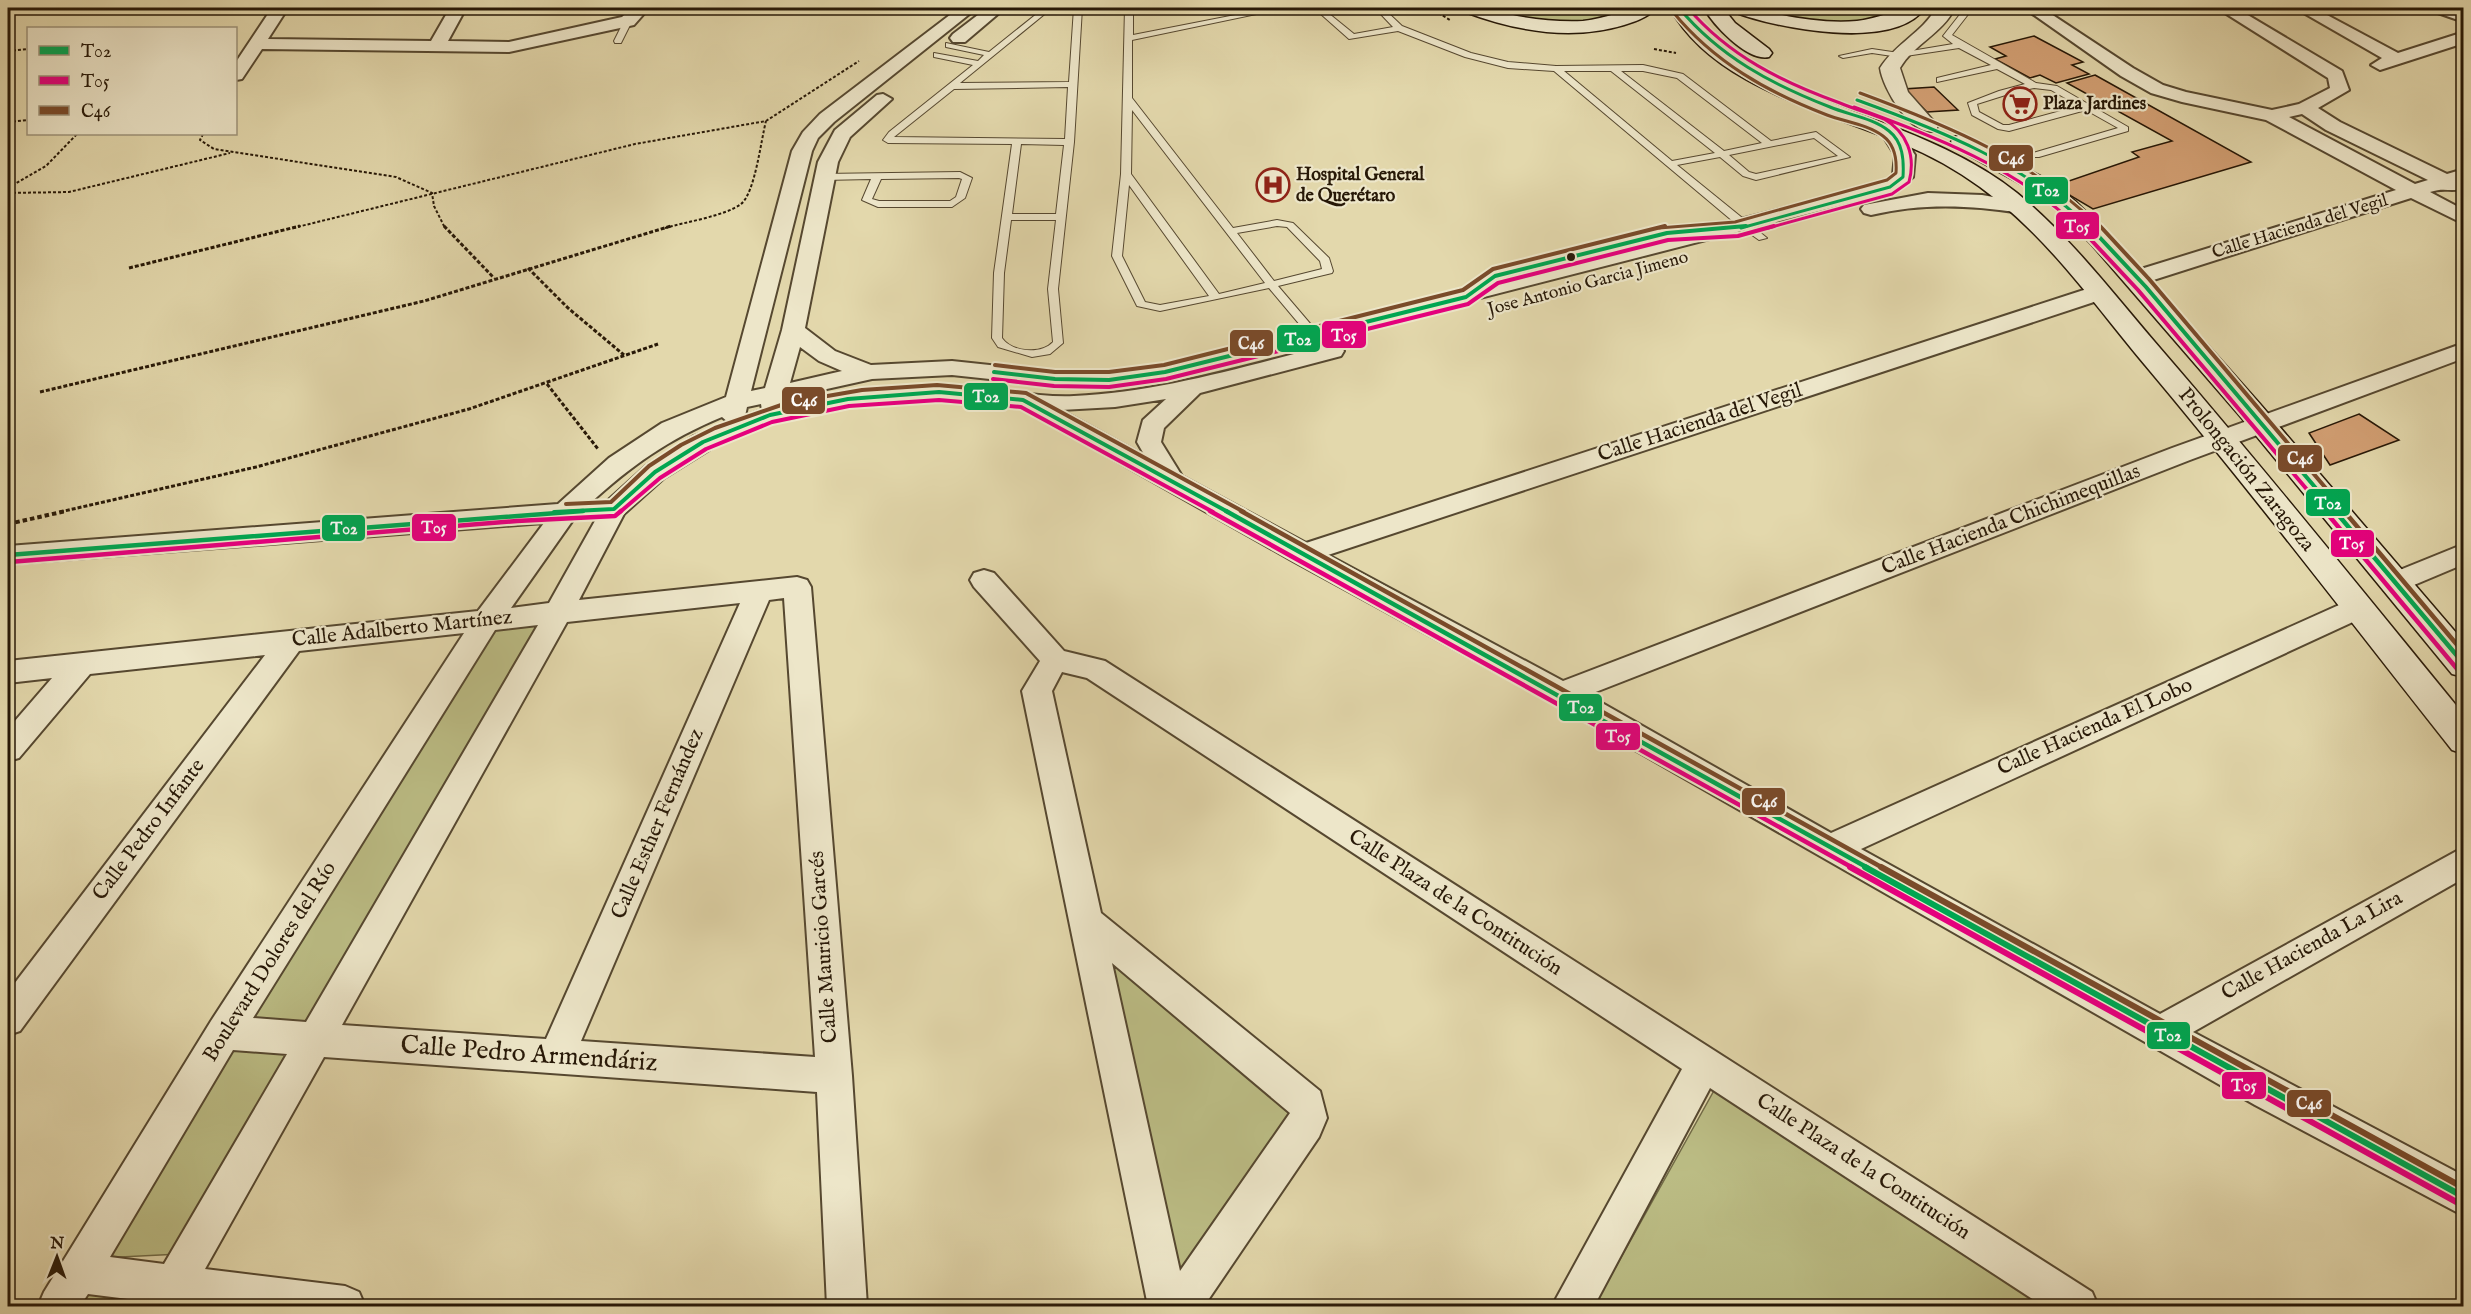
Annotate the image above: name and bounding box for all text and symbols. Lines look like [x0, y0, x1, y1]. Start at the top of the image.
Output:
legend [27, 27, 237, 135]
text: T02 [81, 41, 111, 64]
text: T05 [81, 71, 110, 94]
supermarket icon: Plaza Jardines [2002, 86, 2038, 122]
place label: Plaza Jardines [2043, 93, 2147, 116]
text: C46 [81, 101, 111, 124]
line badge: C46 [1988, 144, 2034, 172]
text: C46 [1998, 150, 2025, 170]
place label: Hospital General de Querétaro [1296, 164, 1425, 208]
hospital icon: Hospital General de Querétaro [1255, 167, 1291, 203]
line badge: T02 [2024, 176, 2069, 205]
text: T02 [2031, 182, 2060, 202]
street label: Calle Hacienda del Vegil [2209, 189, 2391, 265]
line badge: T05 [2055, 211, 2100, 240]
text: T05 [2063, 218, 2090, 238]
street label: Jose Antonio Garcia Jimeno [1483, 246, 1691, 322]
unlabelled marker [1565, 251, 1577, 263]
line badge: T05 [1321, 320, 1367, 349]
line badge: T02 [1276, 324, 1321, 353]
text: T05 [1330, 327, 1357, 347]
line badge: C46 [1229, 329, 1274, 357]
text: T02 [1283, 331, 1312, 351]
text: C46 [1238, 335, 1265, 355]
street label: Calle Hacienda del Vegil [1594, 377, 1806, 469]
line badge: T02 [963, 382, 1009, 411]
street label: Prolongación Zaragoza [2172, 383, 2321, 558]
line badge: C46 [781, 386, 826, 415]
text: T02 [971, 388, 1000, 408]
text: C46 [791, 392, 818, 412]
line badge: C46 [2277, 444, 2323, 473]
text: C46 [2287, 450, 2314, 470]
street label: Calle Hacienda Chichimequillas [1878, 458, 2144, 582]
line badge: T02 [2305, 488, 2351, 517]
text: T02 [2313, 495, 2342, 515]
line badge: T05 [411, 513, 457, 542]
line badge: T02 [321, 514, 366, 542]
text: T05 [420, 519, 447, 539]
text: T02 [329, 520, 358, 540]
line badge: T05 [2330, 529, 2375, 558]
text: T05 [2338, 535, 2365, 555]
street label: Calle Adalberto Martínez [290, 604, 514, 654]
street label: Calle Hacienda El Lobo [1993, 672, 2197, 782]
line badge: T02 [1558, 693, 1603, 722]
text: T02 [1566, 699, 1595, 719]
line badge: T05 [1595, 722, 1641, 751]
street label: Calle Esther Fernández [606, 724, 710, 923]
text: T05 [1604, 728, 1631, 748]
street label: Calle Pedro Infante [87, 753, 211, 906]
line badge: C46 [1741, 787, 1786, 816]
text: C46 [1751, 793, 1778, 813]
street label: Calle Plaza de la Contitución [1343, 824, 1567, 982]
street label: Calle Mauricio Garcés [804, 850, 844, 1044]
street label: Boulevard Dolores del Río [197, 857, 343, 1067]
street label: Calle Hacienda La Lira [2217, 885, 2408, 1007]
line badge: T02 [2146, 1021, 2191, 1050]
text: T02 [2153, 1027, 2182, 1047]
street label: Calle Pedro Armendáriz [399, 1029, 659, 1079]
line badge: T05 [2221, 1071, 2267, 1100]
text: T05 [2230, 1077, 2257, 1097]
street label: Calle Plaza de la Contitución [1751, 1088, 1975, 1246]
line badge: C46 [2286, 1089, 2332, 1118]
text: C46 [2296, 1095, 2323, 1115]
north arrow [27, 1227, 87, 1287]
text: N [49, 1234, 64, 1254]

